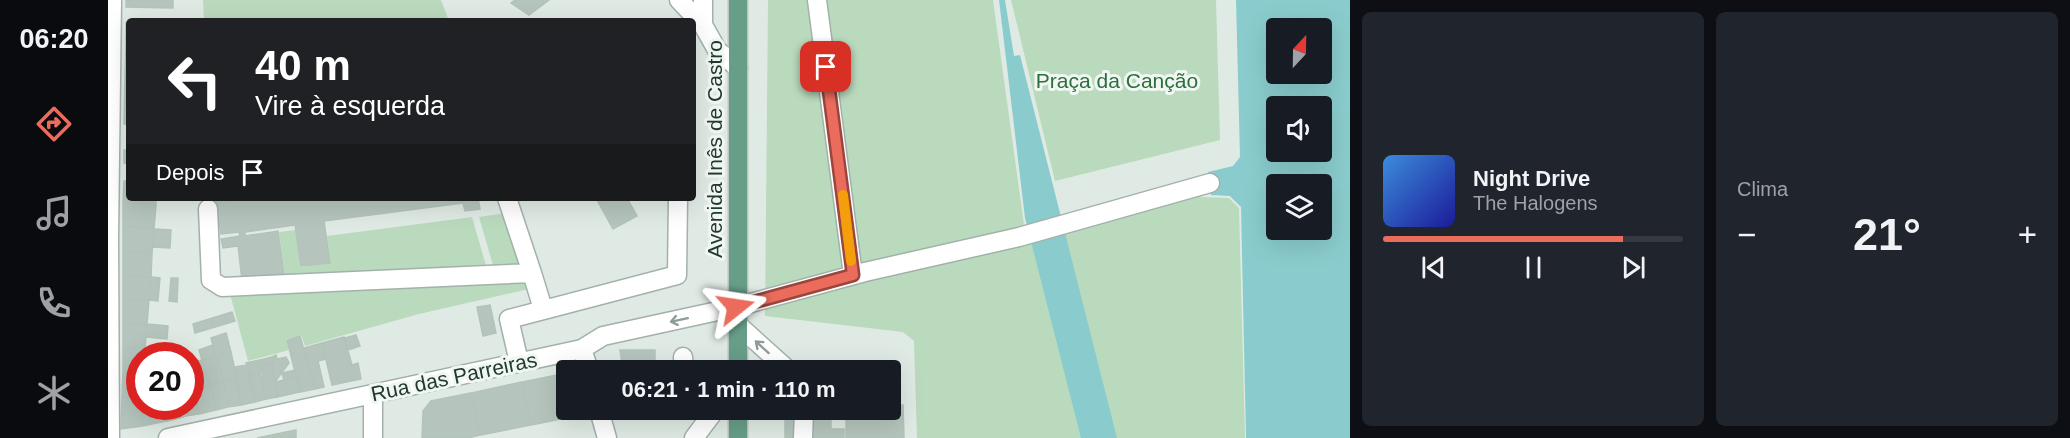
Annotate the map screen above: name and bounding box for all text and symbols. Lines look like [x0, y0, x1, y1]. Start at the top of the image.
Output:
north arrow [1266, 18, 1332, 84]
map controls [1266, 18, 1332, 240]
text: 06:20 [19, 24, 89, 54]
street label: Avenida Inês de Castro [703, 40, 726, 258]
pin [800, 41, 851, 92]
icon: left [156, 42, 234, 120]
text: 40 m [255, 42, 351, 89]
icon: arrive [809, 50, 842, 83]
park label: Praça da Canção [1036, 69, 1198, 92]
text: Vire à esquerda [255, 91, 445, 121]
button: sound [1266, 96, 1332, 162]
icon: directions [33, 103, 75, 145]
icon: arrive [236, 156, 269, 189]
text: Depois [156, 160, 224, 185]
text: Night Drive [1473, 166, 1590, 191]
button: layers [1266, 174, 1332, 240]
text: Clima [1737, 178, 1788, 200]
icon: music [33, 192, 75, 234]
text: The Halogens [1473, 192, 1598, 214]
text: 21° [1853, 209, 1921, 260]
text: − [1737, 216, 1756, 253]
text: + [2018, 216, 2037, 253]
icon: previous [1417, 251, 1450, 284]
icon: pause [1517, 251, 1550, 284]
icon: next [1617, 251, 1650, 284]
position arrow [704, 275, 768, 339]
icon: phone [33, 282, 75, 324]
one-way arrow [670, 314, 689, 326]
one-way arrow [755, 340, 770, 354]
speed limit sign: 20 [126, 342, 204, 420]
street label: Rua das Parreiras [369, 348, 539, 405]
icon: climate [33, 372, 75, 414]
text: 06:21 · 1 min · 110 m [622, 377, 836, 402]

